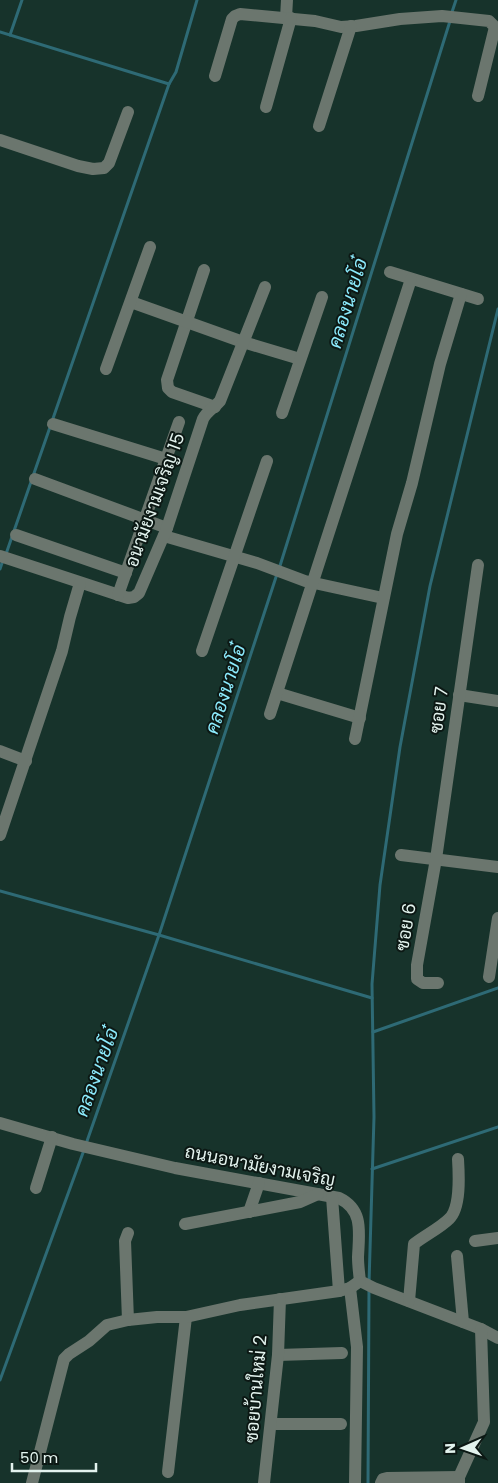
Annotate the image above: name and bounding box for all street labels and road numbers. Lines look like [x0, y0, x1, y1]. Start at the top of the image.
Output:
street label: อนามัยงามเจริญ 15 [119, 429, 190, 570]
street label: ซอย 7 [423, 685, 454, 735]
street label: ซอย 6 [389, 901, 422, 953]
street label: ถนนอนามัยงามเจริญ [183, 1139, 337, 1192]
street label: ซอยบ้านใหม่ 2 [238, 1334, 273, 1444]

